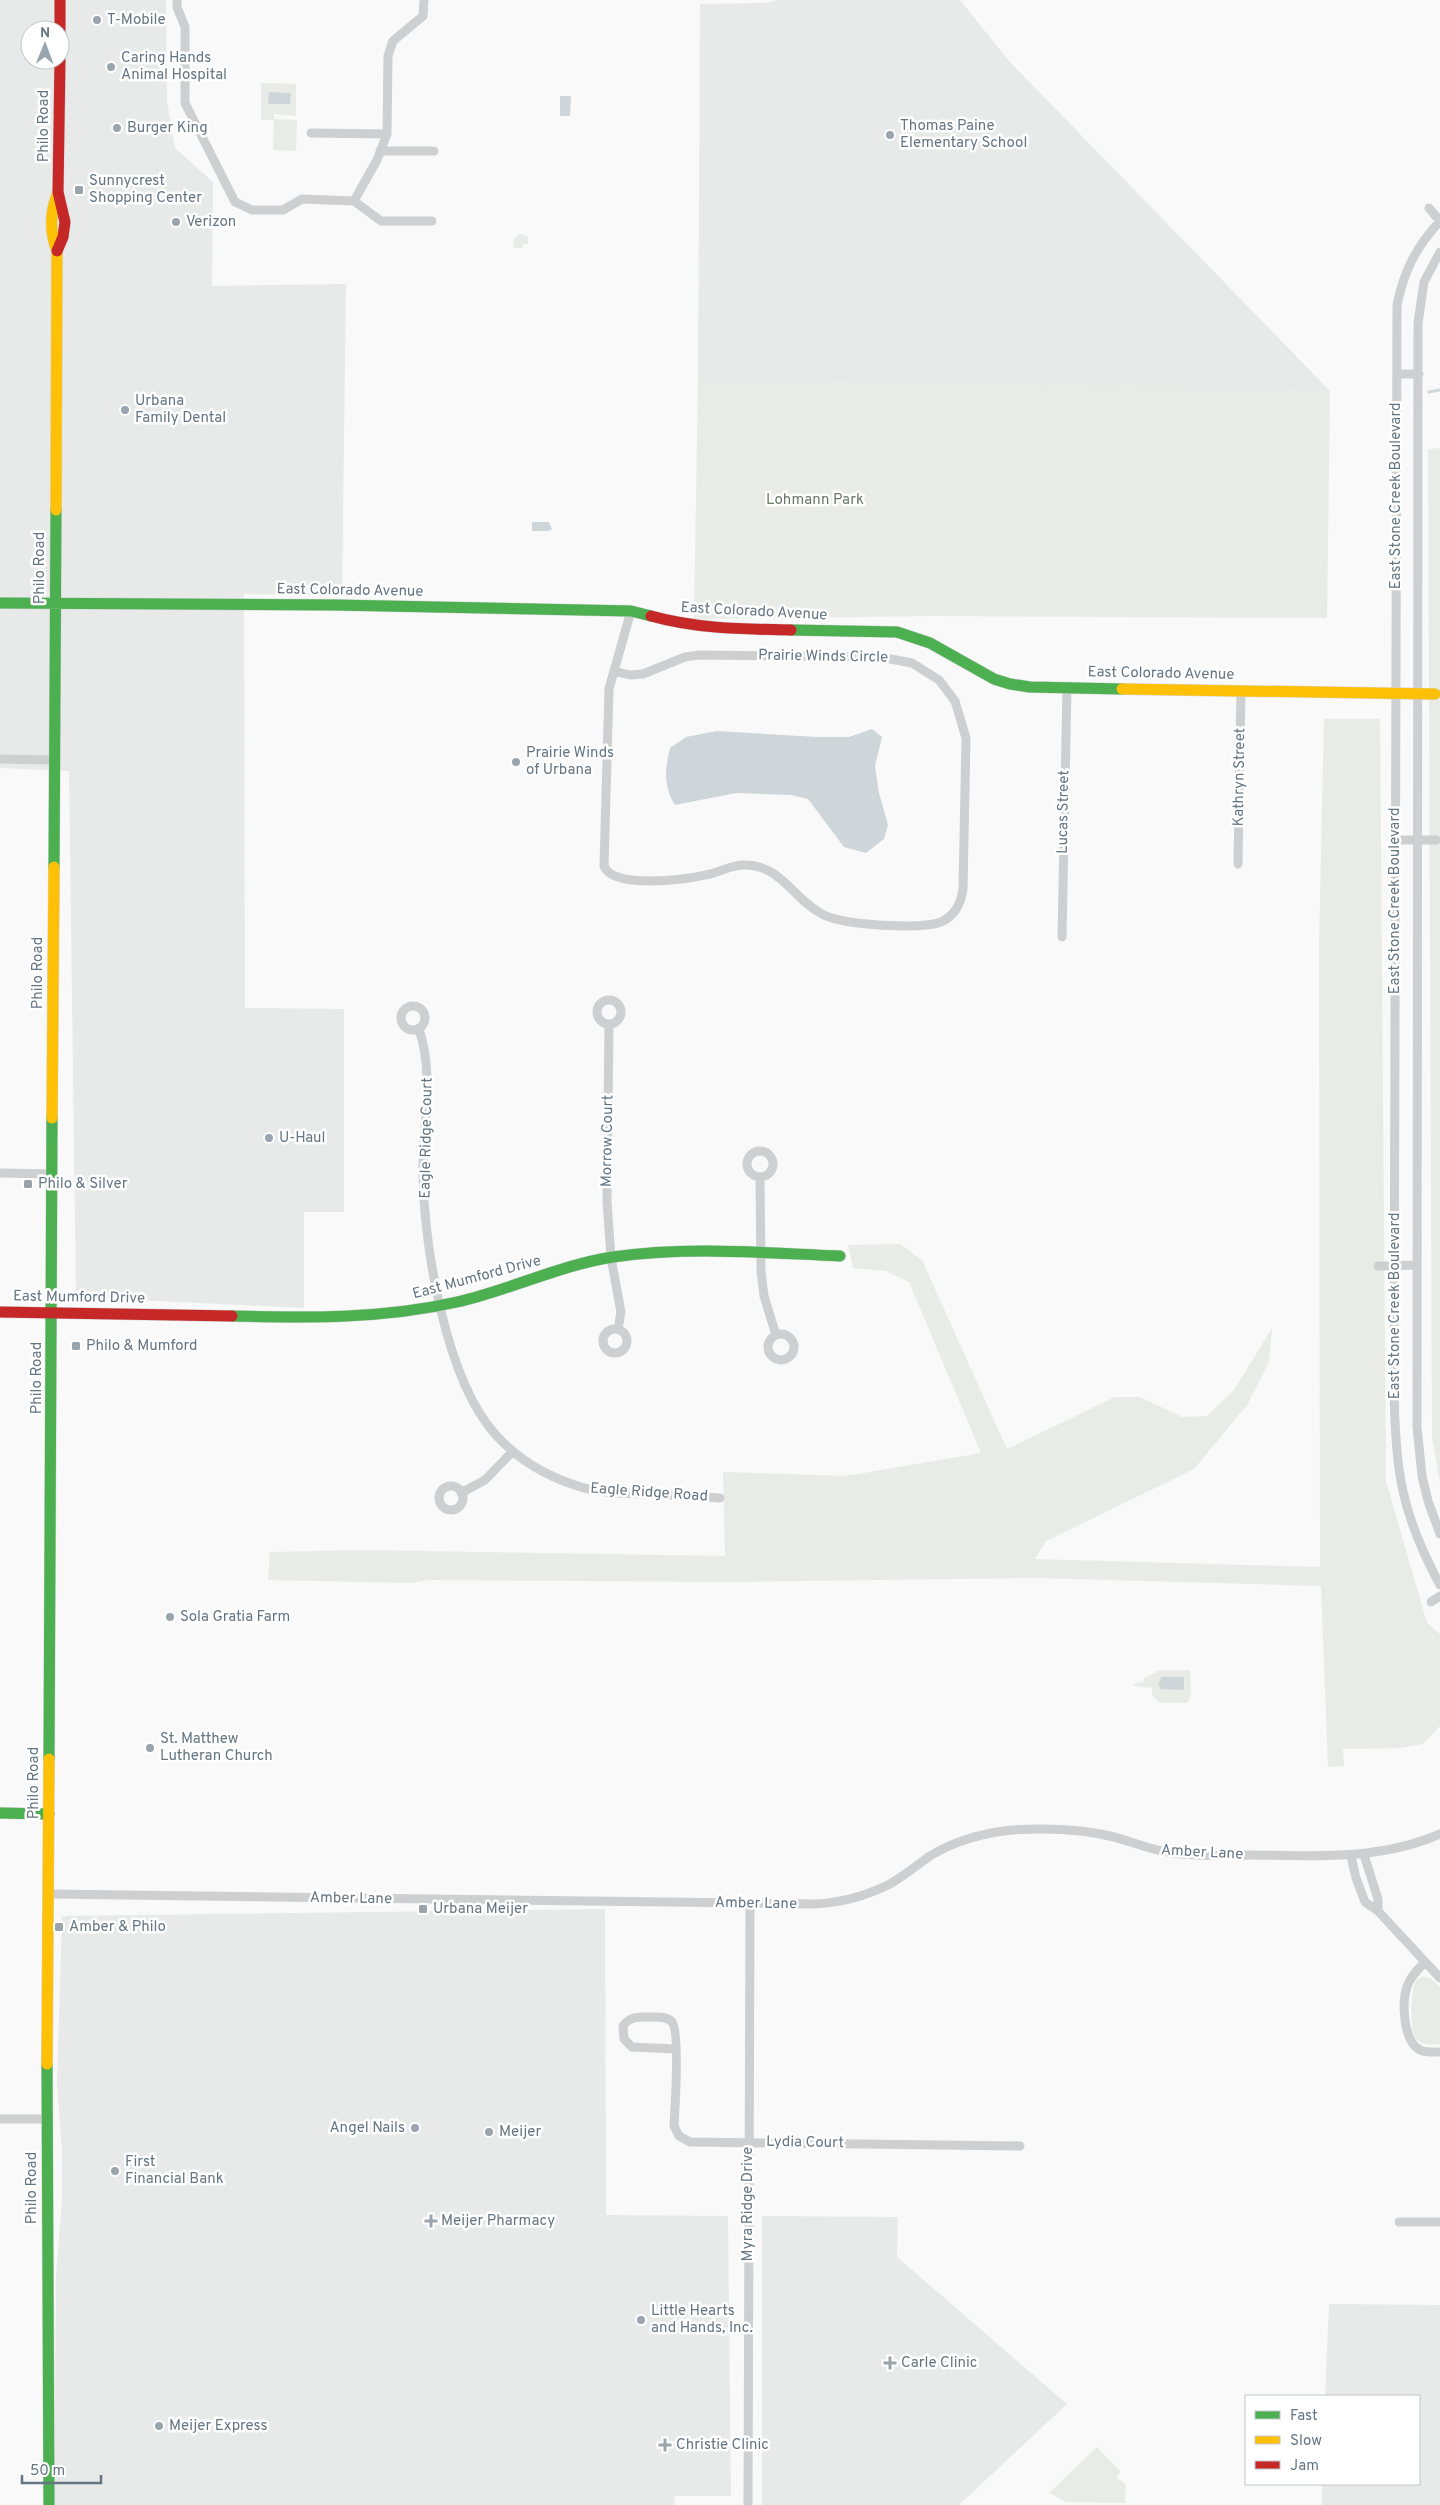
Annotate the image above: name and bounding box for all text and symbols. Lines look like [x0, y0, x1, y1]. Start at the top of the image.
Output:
place label: T-Mobile [107, 11, 166, 30]
marker: T-Mobile [91, 14, 103, 26]
north arrow [20, 20, 70, 70]
text: N [40, 25, 50, 42]
place label: Caring Hands Animal Hospital [121, 49, 227, 85]
marker: Caring Hands Animal Hospital [105, 61, 117, 73]
street label: Philo Road [35, 90, 54, 162]
place label: Thomas Paine Elementary School [900, 117, 1027, 153]
place label: Burger King [127, 119, 208, 138]
marker: Burger King [111, 122, 123, 134]
marker: Thomas Paine Elementary School [884, 129, 896, 141]
place label: Sunnycrest Shopping Center [89, 172, 202, 208]
marker: Sunnycrest Shopping Center [73, 184, 85, 196]
place label: Verizon [186, 213, 236, 232]
marker: Verizon [170, 216, 182, 228]
place label: Urbana Family Dental [135, 392, 226, 428]
street label: East Stone Creek Boulevard [1387, 403, 1406, 589]
marker: Urbana Family Dental [119, 404, 131, 416]
park label: Lohmann Park [766, 491, 864, 510]
street label: Philo Road [31, 532, 50, 604]
street label: East Colorado Avenue [276, 580, 424, 602]
street label: East Colorado Avenue [680, 599, 828, 625]
street label: Prairie Winds Circle [758, 646, 888, 668]
street label: East Colorado Avenue [1087, 663, 1235, 685]
street label: Kathryn Street [1230, 728, 1250, 826]
place label: Prairie Winds of Urbana [526, 744, 614, 780]
marker: Prairie Winds of Urbana [510, 756, 522, 768]
street label: Lucas Street [1054, 770, 1074, 854]
street label: East Stone Creek Boulevard [1386, 808, 1405, 994]
street label: Philo Road [29, 937, 48, 1009]
street label: Eagle Ridge Court [416, 1077, 438, 1199]
street label: Morrow Court [598, 1095, 618, 1187]
place label: U-Haul [279, 1129, 325, 1148]
marker: U-Haul [263, 1132, 275, 1144]
place label: Philo & Silver [38, 1175, 128, 1194]
marker: Philo & Silver [22, 1178, 34, 1190]
street label: East Stone Creek Boulevard [1386, 1213, 1405, 1399]
street label: East Mumford Drive [411, 1252, 543, 1304]
street label: East Mumford Drive [13, 1287, 145, 1309]
place label: Philo & Mumford [86, 1337, 197, 1356]
marker: Philo & Mumford [70, 1340, 82, 1352]
street label: Philo Road [28, 1342, 47, 1414]
street label: Eagle Ridge Road [590, 1479, 708, 1507]
place label: Sola Gratia Farm [180, 1608, 290, 1627]
marker: Sola Gratia Farm [164, 1611, 176, 1623]
place label: St. Matthew Lutheran Church [160, 1730, 273, 1766]
marker: St. Matthew Lutheran Church [144, 1742, 156, 1754]
street label: Philo Road [25, 1747, 44, 1819]
street label: Amber Lane [1160, 1841, 1244, 1865]
street label: Amber Lane [310, 1889, 392, 1909]
street label: Amber Lane [715, 1894, 797, 1914]
place label: Urbana Meijer [433, 1900, 528, 1919]
marker: Urbana Meijer [417, 1903, 429, 1915]
place label: Amber & Philo [69, 1918, 166, 1937]
marker: Amber & Philo [53, 1921, 65, 1933]
place label: Angel Nails [329, 2119, 405, 2138]
marker: Angel Nails [409, 2122, 421, 2134]
place label: Meijer [499, 2123, 541, 2142]
marker: Meijer [483, 2126, 495, 2138]
street label: Lydia Court [766, 2133, 844, 2153]
street label: Myra Ridge Drive [739, 2147, 758, 2261]
street label: Philo Road [23, 2152, 42, 2224]
place label: First Financial Bank [125, 2153, 224, 2189]
marker: First Financial Bank [109, 2165, 121, 2177]
place label: Meijer Pharmacy [441, 2212, 555, 2231]
marker: Meijer Pharmacy [425, 2215, 437, 2227]
place label: Little Hearts and Hands, Inc. [651, 2302, 753, 2338]
marker: Little Hearts and Hands, Inc. [635, 2314, 647, 2326]
place label: Carle Clinic [901, 2354, 977, 2373]
marker: Carle Clinic [883, 2356, 897, 2370]
legend [1245, 2395, 1420, 2485]
text: Fast [1290, 2407, 1318, 2426]
place label: Meijer Express [169, 2417, 268, 2436]
marker: Meijer Express [153, 2420, 165, 2432]
text: Slow [1290, 2432, 1322, 2451]
place label: Christie Clinic [676, 2436, 769, 2455]
marker: Christie Clinic [658, 2438, 672, 2452]
scale bar [22, 2452, 101, 2484]
text: Jam [1290, 2457, 1319, 2476]
text: 50 m [30, 2462, 65, 2481]

